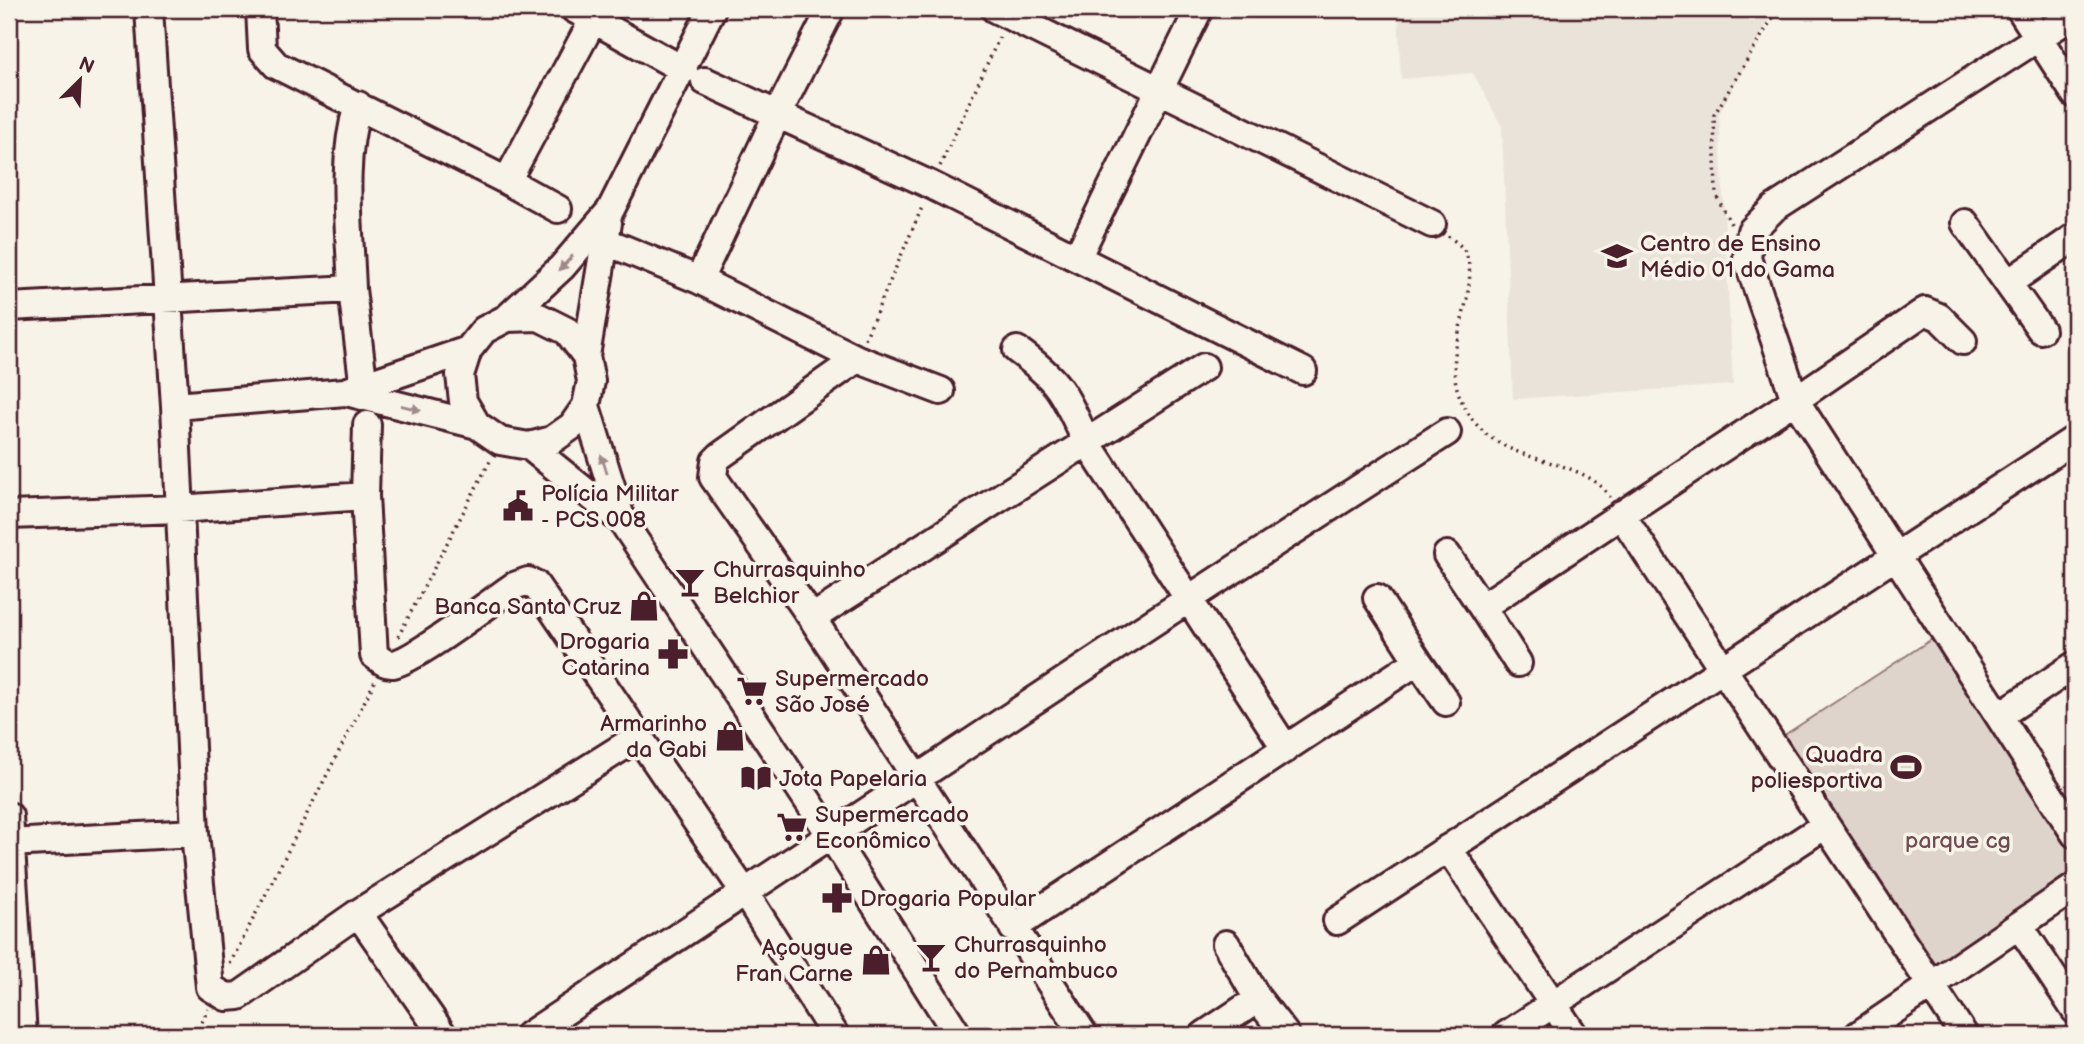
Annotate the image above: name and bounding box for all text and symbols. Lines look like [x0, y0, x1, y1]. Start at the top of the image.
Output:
north arrow [46, 46, 116, 116]
text: N [75, 52, 98, 79]
place label: Centro de Ensino Médio 01 do Gama [1640, 230, 1835, 284]
school or university icon: Centro de Ensino Médio 01 do Gama [1600, 239, 1634, 273]
one-way arrow [558, 254, 574, 271]
one-way arrow [400, 403, 422, 414]
one-way arrow [598, 453, 609, 474]
place label: Polícia Militar - PCS 008 [541, 480, 679, 534]
public building icon: Polícia Militar - PCS 008 [501, 489, 535, 523]
place label: Churrasquinho Belchior [713, 556, 866, 610]
bar icon: Churrasquinho Belchior [673, 565, 707, 599]
shop icon: Banca Santa Cruz [627, 589, 661, 623]
place label: Banca Santa Cruz [434, 593, 622, 621]
place label: Drogaria Catarina [559, 628, 650, 682]
pharmacy icon: Drogaria Catarina [656, 637, 690, 671]
place label: Supermercado São José [775, 665, 929, 719]
supermarket icon: Supermercado São José [735, 674, 769, 708]
place label: Armarinho da Gabi [600, 710, 707, 764]
shop icon: Armarinho da Gabi [713, 719, 747, 753]
place label: Quadra poliesportiva [1751, 741, 1883, 795]
sports icon: Quadra poliesportiva [1889, 750, 1923, 784]
library icon: Jota Papelaria [739, 761, 773, 795]
place label: Jota Papelaria [779, 765, 927, 793]
place label: Supermercado Econômico [815, 801, 969, 855]
supermarket icon: Supermercado Econômico [775, 810, 809, 844]
park label: parque cg [1905, 827, 2011, 855]
pharmacy icon: Drogaria Popular [820, 881, 854, 915]
place label: Drogaria Popular [860, 885, 1036, 913]
place label: Churrasquinho do Pernambuco [954, 931, 1118, 985]
place label: Açougue Fran Carne [735, 934, 853, 988]
bar icon: Churrasquinho do Pernambuco [914, 940, 948, 974]
shop icon: Açougue Fran Carne [859, 943, 893, 977]

